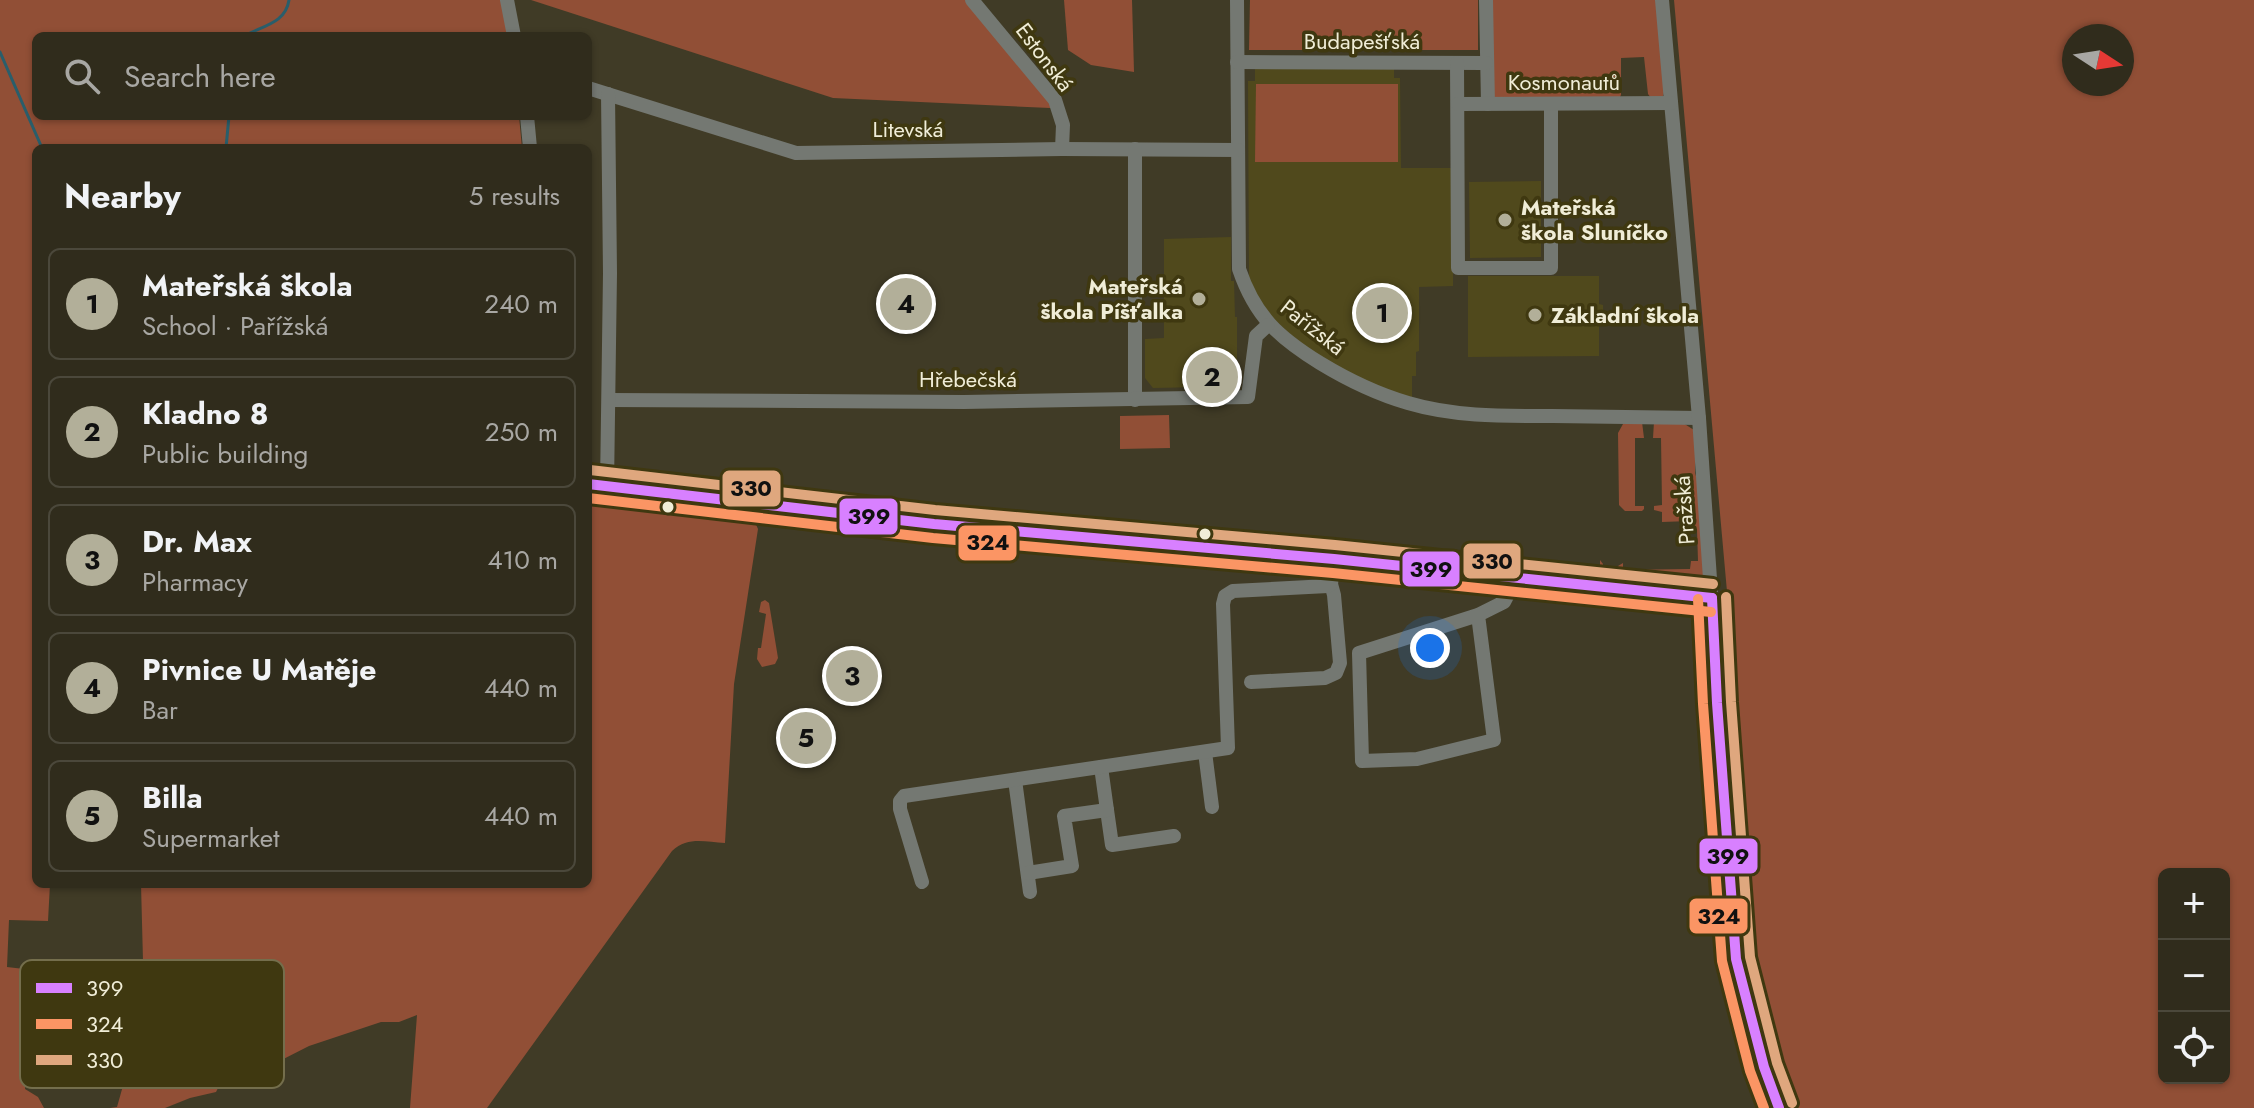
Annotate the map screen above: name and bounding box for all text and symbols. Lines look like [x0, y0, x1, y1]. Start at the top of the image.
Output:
street label: Estonská [1008, 16, 1082, 98]
north arrow [2062, 24, 2134, 96]
street label: Budapešťská [1304, 25, 1420, 57]
search box [32, 32, 592, 120]
icon: search [60, 54, 104, 98]
text: Search here [124, 55, 276, 98]
street label: Kosmonautů [1508, 66, 1620, 98]
street label: Litevská [873, 113, 943, 145]
text: Nearby [64, 172, 181, 221]
text: 5 results [469, 177, 560, 215]
place label: Mateřská škola Sluníčko [1521, 191, 1668, 248]
marker: Mateřská škola Sluníčko [1496, 211, 1514, 229]
text: Mateřská škola [142, 264, 353, 307]
place label: Mateřská škola Píšťalka [1040, 270, 1183, 327]
pin: 4 [880, 274, 932, 334]
pin: 1 [1356, 283, 1408, 343]
text: 1 [85, 285, 99, 323]
text: 240 m [484, 285, 558, 323]
marker: Mateřská škola Píšťalka [1190, 290, 1208, 308]
street label: Pařížská [1274, 291, 1352, 363]
place label: Základní škola [1551, 299, 1699, 331]
marker: Základní škola [1526, 306, 1544, 324]
text: School · Pařížská [142, 307, 328, 345]
pin: 2 [1186, 347, 1238, 407]
street label: Hřebečská [919, 363, 1017, 395]
text: Kladno 8 [142, 392, 269, 435]
text: 2 [83, 413, 101, 451]
text: 250 m [485, 413, 558, 451]
text: Public building [142, 435, 308, 473]
line badge: 330 [721, 469, 782, 508]
text: 330 [730, 472, 772, 504]
street label: Pražská [1666, 474, 1702, 546]
line badge: 399 [838, 497, 899, 536]
unlabelled marker [660, 499, 676, 515]
text: 399 [847, 500, 891, 532]
text: Dr. Max [142, 520, 252, 563]
line badge: 324 [957, 524, 1018, 562]
text: 324 [966, 526, 1010, 558]
unlabelled marker [1197, 526, 1213, 542]
text: 3 [84, 541, 100, 579]
text: 410 m [487, 541, 558, 579]
line badge: 330 [1462, 542, 1522, 580]
text: 330 [1471, 545, 1513, 577]
line badge: 399 [1401, 550, 1461, 588]
text: 399 [1409, 553, 1453, 585]
text: Pharmacy [142, 563, 248, 601]
your location [1410, 628, 1450, 668]
pin: 3 [826, 646, 878, 706]
text: Pivnice U Matěje [142, 648, 376, 691]
text: 4 [83, 669, 101, 707]
text: 440 m [484, 669, 558, 707]
text: Bar [142, 691, 178, 729]
pin: 5 [780, 708, 832, 768]
text: Billa [142, 776, 203, 819]
text: 5 [84, 797, 100, 835]
text: 440 m [484, 797, 558, 835]
text: Supermarket [142, 819, 279, 857]
line badge: 399 [1698, 837, 1759, 875]
text: 399 [1706, 840, 1750, 872]
map controls [2158, 868, 2230, 1084]
button: + [2158, 868, 2230, 940]
line badge: 324 [1688, 897, 1749, 935]
text: 324 [1697, 900, 1741, 932]
button: − [2158, 940, 2230, 1012]
legend [20, 960, 284, 1088]
text: 399 [86, 972, 123, 1004]
text: 324 [86, 1008, 124, 1040]
button: locate [2158, 1012, 2230, 1084]
text: 330 [86, 1044, 123, 1076]

